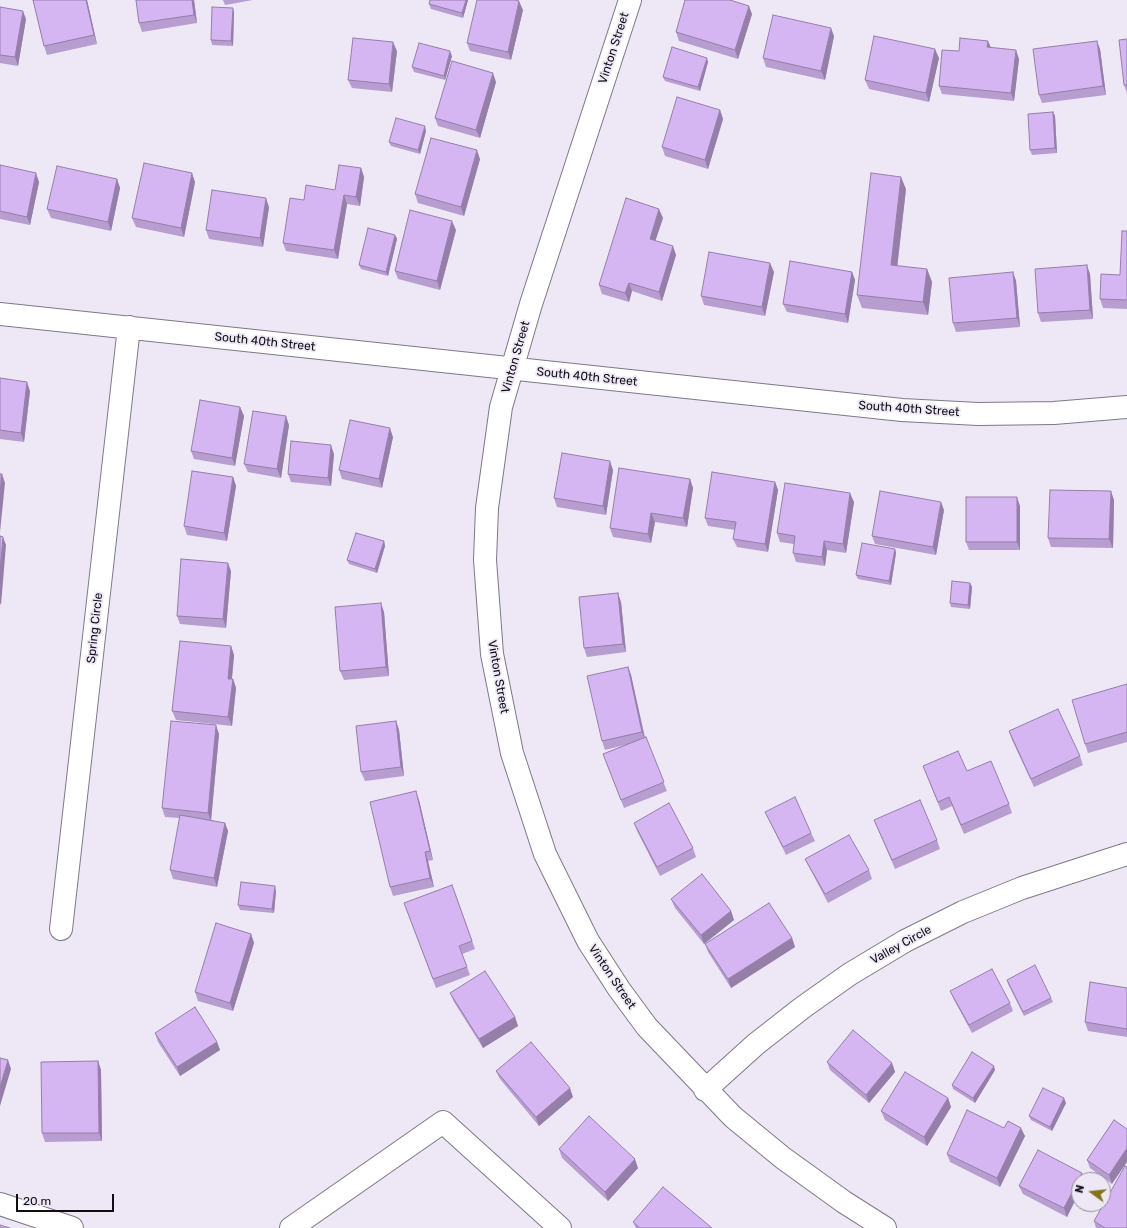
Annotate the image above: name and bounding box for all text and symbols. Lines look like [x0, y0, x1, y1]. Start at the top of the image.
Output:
street label: Vinton Street [596, 10, 632, 86]
street label: Vinton Street [499, 319, 533, 395]
street label: South 40th Street [214, 330, 316, 354]
street label: South 40th Street [536, 365, 638, 389]
street label: South 40th Street [858, 398, 960, 420]
street label: Spring Circle [84, 592, 106, 664]
street label: Vinton Street [484, 639, 512, 715]
street label: Valley Circle [868, 922, 934, 968]
street label: Vinton Street [585, 942, 639, 1012]
north arrow [1071, 1172, 1111, 1212]
text: N [1073, 1184, 1087, 1195]
scale bar [18, 1186, 116, 1212]
text: 20 m [23, 1194, 51, 1208]

